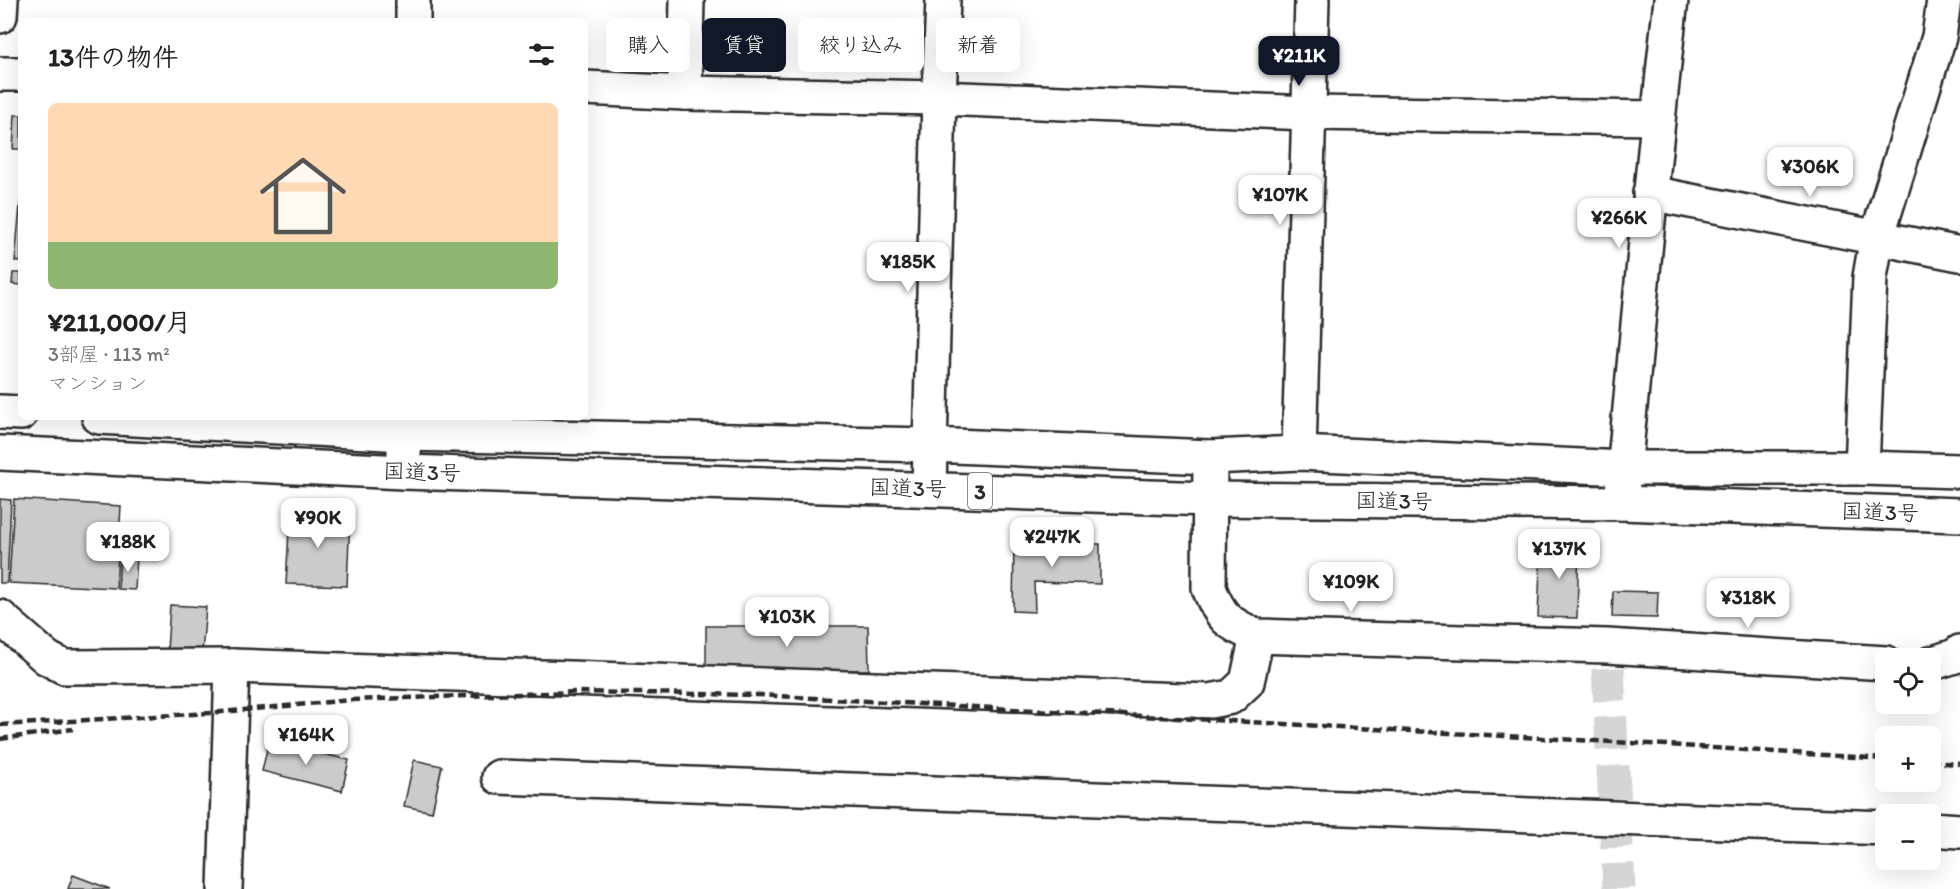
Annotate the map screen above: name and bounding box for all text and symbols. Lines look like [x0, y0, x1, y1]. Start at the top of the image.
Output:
chip: 購入 [606, 18, 690, 72]
chip: 賃貸 [702, 18, 786, 72]
chip: 絞り込み [798, 18, 924, 72]
chip: 新着 [936, 18, 1020, 72]
pin: ¥211K [1257, 36, 1341, 87]
icon: filters [525, 38, 558, 71]
text: 13件の物件 [48, 41, 178, 73]
text: ¥211K [1272, 43, 1326, 67]
icon: home [249, 142, 357, 250]
pin: ¥306K [1768, 147, 1852, 198]
text: ¥306K [1781, 154, 1839, 178]
pin: ¥107K [1238, 175, 1322, 226]
text: ¥107K [1252, 182, 1308, 206]
pin: ¥266K [1577, 198, 1661, 249]
text: ¥266K [1591, 205, 1647, 229]
pin: ¥185K [866, 242, 950, 293]
text: ¥185K [881, 249, 935, 273]
text: ¥211,000/月 [48, 306, 192, 338]
text: 3部屋 · 113 m² [48, 342, 170, 366]
text: マンション [48, 371, 147, 395]
street label: 国道3号 [383, 457, 461, 487]
street label: 国道3号 [869, 473, 947, 503]
road number: 3 [968, 473, 992, 509]
street label: 国道3号 [1355, 487, 1433, 515]
street label: 国道3号 [1841, 497, 1919, 527]
pin: ¥90K [282, 498, 354, 549]
text: ¥90K [295, 505, 341, 529]
pin: ¥247K [1010, 517, 1094, 568]
pin: ¥188K [86, 522, 170, 573]
text: ¥247K [1024, 524, 1080, 548]
text: ¥188K [100, 529, 156, 553]
pin: ¥137K [1517, 529, 1601, 580]
text: ¥137K [1532, 536, 1586, 560]
pin: ¥109K [1309, 562, 1393, 613]
text: ¥109K [1323, 569, 1379, 593]
pin: ¥318K [1706, 578, 1790, 629]
text: ¥318K [1720, 585, 1776, 609]
pin: ¥103K [745, 597, 829, 648]
text: ¥103K [759, 604, 815, 628]
map controls [1875, 648, 1941, 870]
button: locate [1875, 648, 1941, 714]
pin: ¥164K [264, 715, 348, 766]
text: ¥164K [278, 722, 334, 746]
button: + [1875, 726, 1941, 792]
button: − [1875, 804, 1941, 870]

